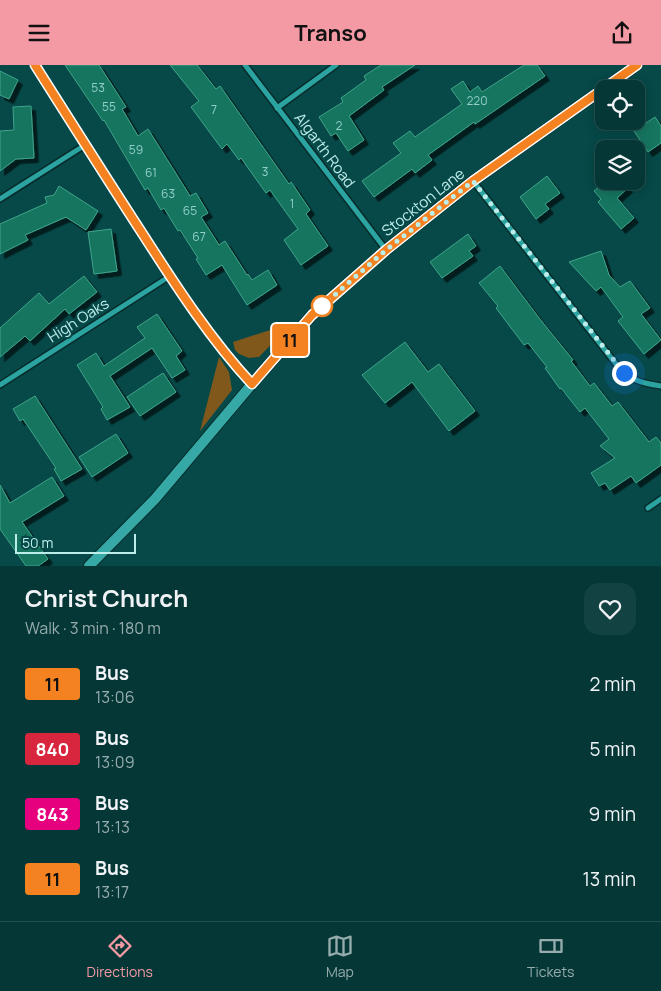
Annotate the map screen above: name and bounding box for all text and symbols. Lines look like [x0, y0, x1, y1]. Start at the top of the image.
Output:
text: Transo [294, 18, 367, 48]
icon: menu [25, 19, 53, 47]
icon: share [608, 19, 636, 47]
house number: 53 [91, 79, 105, 96]
map controls [595, 80, 645, 190]
button: locate [595, 80, 645, 130]
house number: 220 [466, 92, 488, 109]
house number: 55 [102, 98, 116, 115]
house number: 7 [211, 101, 217, 118]
street label: Algarth Road [290, 108, 360, 192]
house number: 2 [336, 117, 343, 134]
button: layers [595, 140, 645, 190]
house number: 59 [129, 141, 143, 158]
house number: 3 [262, 163, 268, 180]
street label: Stockton Lane [377, 163, 469, 241]
house number: 61 [145, 164, 157, 181]
house number: 63 [161, 185, 175, 202]
house number: 1 [290, 195, 294, 212]
house number: 65 [183, 202, 197, 219]
house number: 67 [192, 228, 206, 245]
street label: High Oaks [43, 293, 113, 347]
unlabelled marker [311, 295, 333, 317]
line badge: 11 [268, 324, 312, 356]
text: 11 [282, 328, 298, 352]
your location [612, 361, 637, 386]
scale bar [15, 531, 136, 554]
text: 50 m [22, 533, 53, 552]
text: Christ Church [25, 581, 188, 614]
button: heart [584, 583, 636, 635]
text: Walk · 3 min · 180 m [25, 617, 161, 639]
text: Bus [95, 660, 129, 686]
text: 2 min [590, 671, 636, 697]
text: 11 [45, 672, 60, 696]
text: 13:06 [95, 686, 135, 708]
text: Bus [95, 725, 129, 751]
text: 5 min [589, 736, 636, 762]
text: 840 [36, 737, 69, 761]
text: 13:09 [95, 751, 135, 773]
text: Bus [95, 790, 129, 816]
text: 9 min [589, 801, 636, 827]
text: 843 [36, 802, 69, 826]
text: 13:13 [95, 816, 130, 838]
text: Bus [95, 855, 129, 881]
text: 13 min [582, 866, 636, 892]
text: 11 [45, 867, 60, 891]
text: 13:17 [95, 881, 129, 903]
tab: Directions [87, 932, 153, 981]
tab: Map [326, 932, 354, 981]
tab: Tickets [527, 932, 574, 981]

